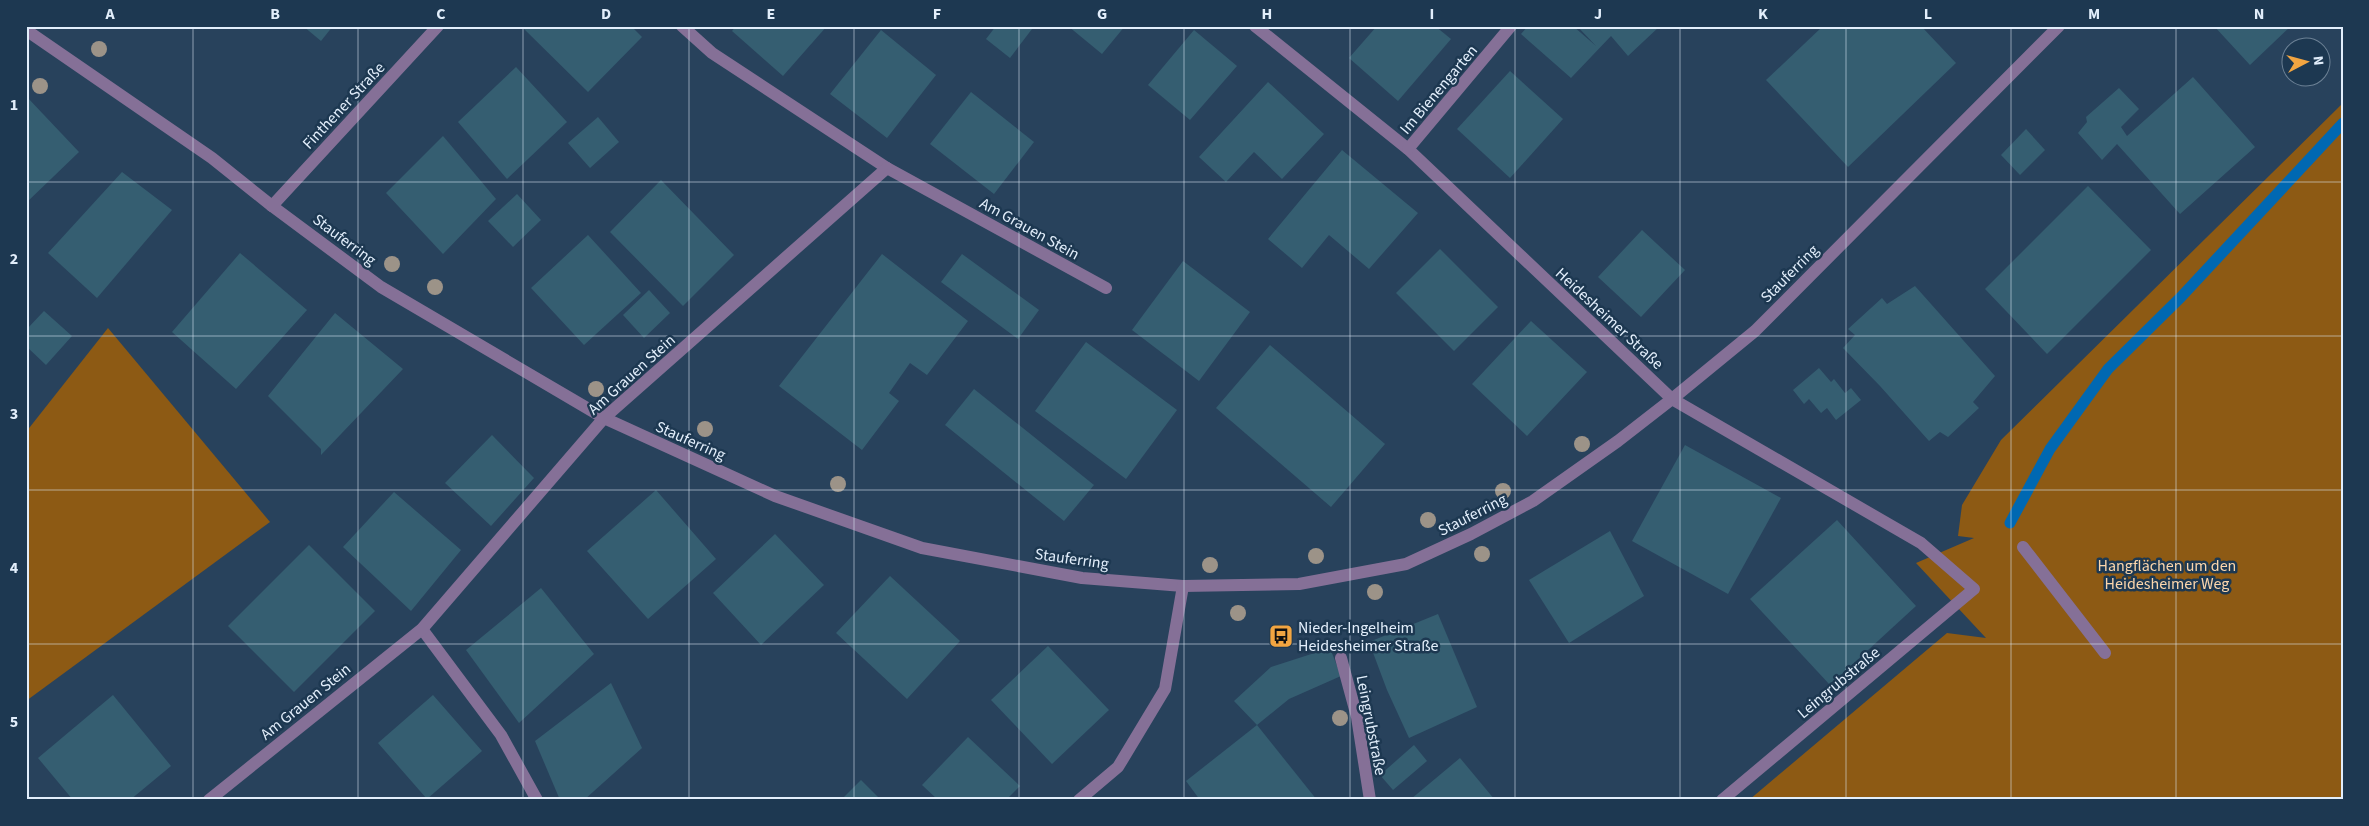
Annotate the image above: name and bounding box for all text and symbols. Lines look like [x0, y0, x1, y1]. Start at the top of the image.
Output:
text: A [104, 3, 115, 25]
text: B [270, 3, 280, 25]
text: C [436, 3, 446, 25]
text: D [601, 3, 611, 25]
text: E [767, 3, 775, 25]
text: F [933, 3, 941, 25]
text: G [1097, 3, 1107, 25]
text: H [1262, 3, 1272, 25]
text: I [1430, 3, 1434, 25]
text: J [1594, 3, 1602, 25]
text: K [1758, 3, 1768, 25]
text: L [1924, 3, 1932, 25]
text: M [2088, 3, 2100, 25]
text: N [2254, 3, 2264, 25]
north arrow [2282, 38, 2332, 88]
street label: Im Bienengarten [1395, 40, 1483, 139]
text: N [2308, 55, 2328, 66]
street label: Finthener Straße [297, 57, 390, 154]
text: 1 [10, 94, 18, 116]
street label: Am Grauen Stein [976, 192, 1083, 265]
street label: Stauferring [308, 209, 381, 271]
street label: Stauferring [1756, 240, 1824, 308]
text: 2 [10, 248, 18, 270]
street label: Heidesheimer Straße [1551, 263, 1668, 375]
street label: Am Grauen Stein [583, 329, 680, 420]
text: 3 [10, 403, 18, 425]
street label: Stauferring [652, 416, 729, 466]
street label: Stauferring [1434, 488, 1511, 542]
street label: Stauferring [1034, 543, 1110, 575]
park label: Hangflächen um den Heidesheimer Weg [2098, 555, 2236, 595]
text: 4 [10, 557, 19, 579]
place label: Nieder-Ingelheim Heidesheimer Straße [1298, 617, 1438, 657]
bus stop icon: Nieder-Ingelheim Heidesheimer Straße [1268, 623, 1294, 649]
street label: Leingrubstraße [1793, 642, 1885, 724]
street label: Am Grauen Stein [256, 658, 356, 745]
street label: Leingrubstraße [1351, 673, 1392, 777]
text: 5 [10, 711, 18, 733]

